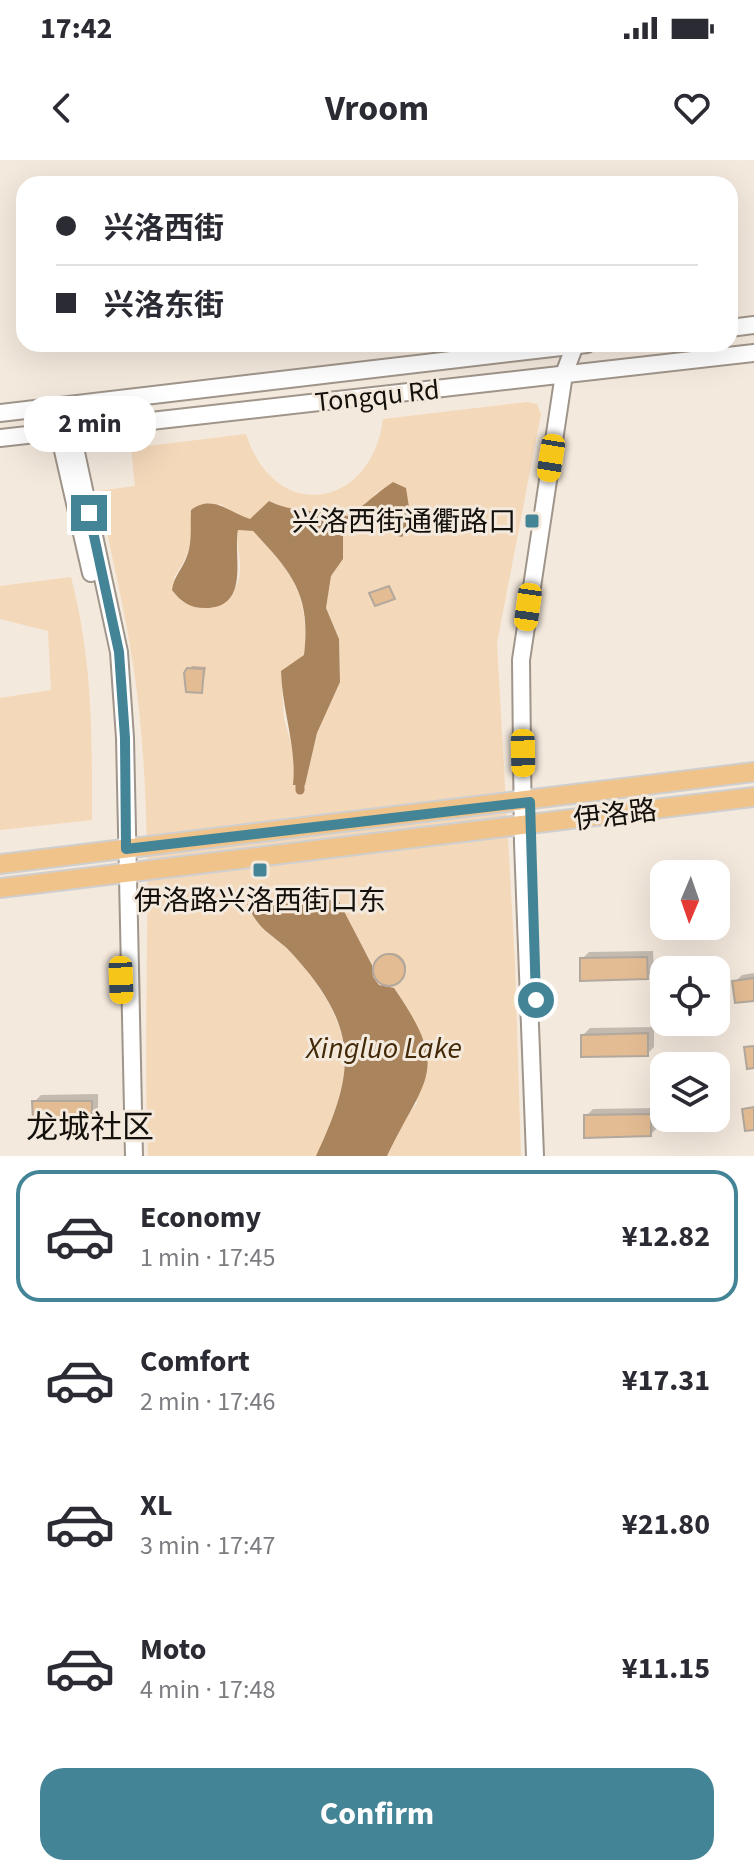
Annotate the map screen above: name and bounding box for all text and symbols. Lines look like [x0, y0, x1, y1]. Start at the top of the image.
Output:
text: 17:42 [40, 7, 112, 50]
text: Vroom [325, 83, 429, 134]
icon: back [40, 86, 84, 130]
icon: heart [670, 86, 714, 130]
text: 兴洛西街 [104, 207, 224, 250]
text: 兴洛东街 [104, 284, 224, 327]
street label: Tongqu Rd [313, 370, 441, 422]
callout: 2 min [23, 397, 155, 453]
text: 2 min [58, 405, 122, 442]
car [535, 432, 567, 484]
route end [71, 495, 107, 531]
place label: 兴洛西街通衢路口 [292, 502, 516, 542]
marker: 兴洛西街通衢路口 [523, 512, 541, 530]
car [513, 582, 543, 632]
car [511, 729, 535, 777]
street label: 伊洛路 [571, 790, 659, 840]
north arrow [650, 860, 730, 940]
map controls [650, 860, 730, 1132]
marker: 伊洛路兴洛西街口东 [251, 861, 269, 879]
place label: 伊洛路兴洛西街口东 [134, 881, 386, 921]
car [108, 956, 134, 1004]
button: locate [650, 956, 730, 1036]
route start [518, 982, 554, 1018]
water label: Xingluo Lake [304, 1027, 462, 1070]
button: layers [650, 1052, 730, 1132]
district label: 龙城社区 [26, 1105, 154, 1151]
text: Economy [140, 1196, 261, 1239]
icon: car [44, 1200, 116, 1272]
text: ¥12.82 [622, 1215, 710, 1258]
text: 1 min · 17:45 [140, 1239, 275, 1276]
text: Comfort [140, 1340, 250, 1383]
icon: car [44, 1344, 116, 1416]
text: ¥17.31 [622, 1359, 710, 1402]
text: 2 min · 17:46 [140, 1383, 275, 1420]
text: XL [140, 1484, 173, 1527]
icon: car [44, 1488, 116, 1560]
text: ¥21.80 [622, 1503, 710, 1546]
text: 3 min · 17:47 [140, 1527, 275, 1564]
text: Moto [140, 1628, 206, 1671]
icon: car [44, 1632, 116, 1704]
text: ¥11.15 [622, 1647, 710, 1690]
text: 4 min · 17:48 [140, 1671, 275, 1708]
button: Confirm [40, 1768, 714, 1860]

